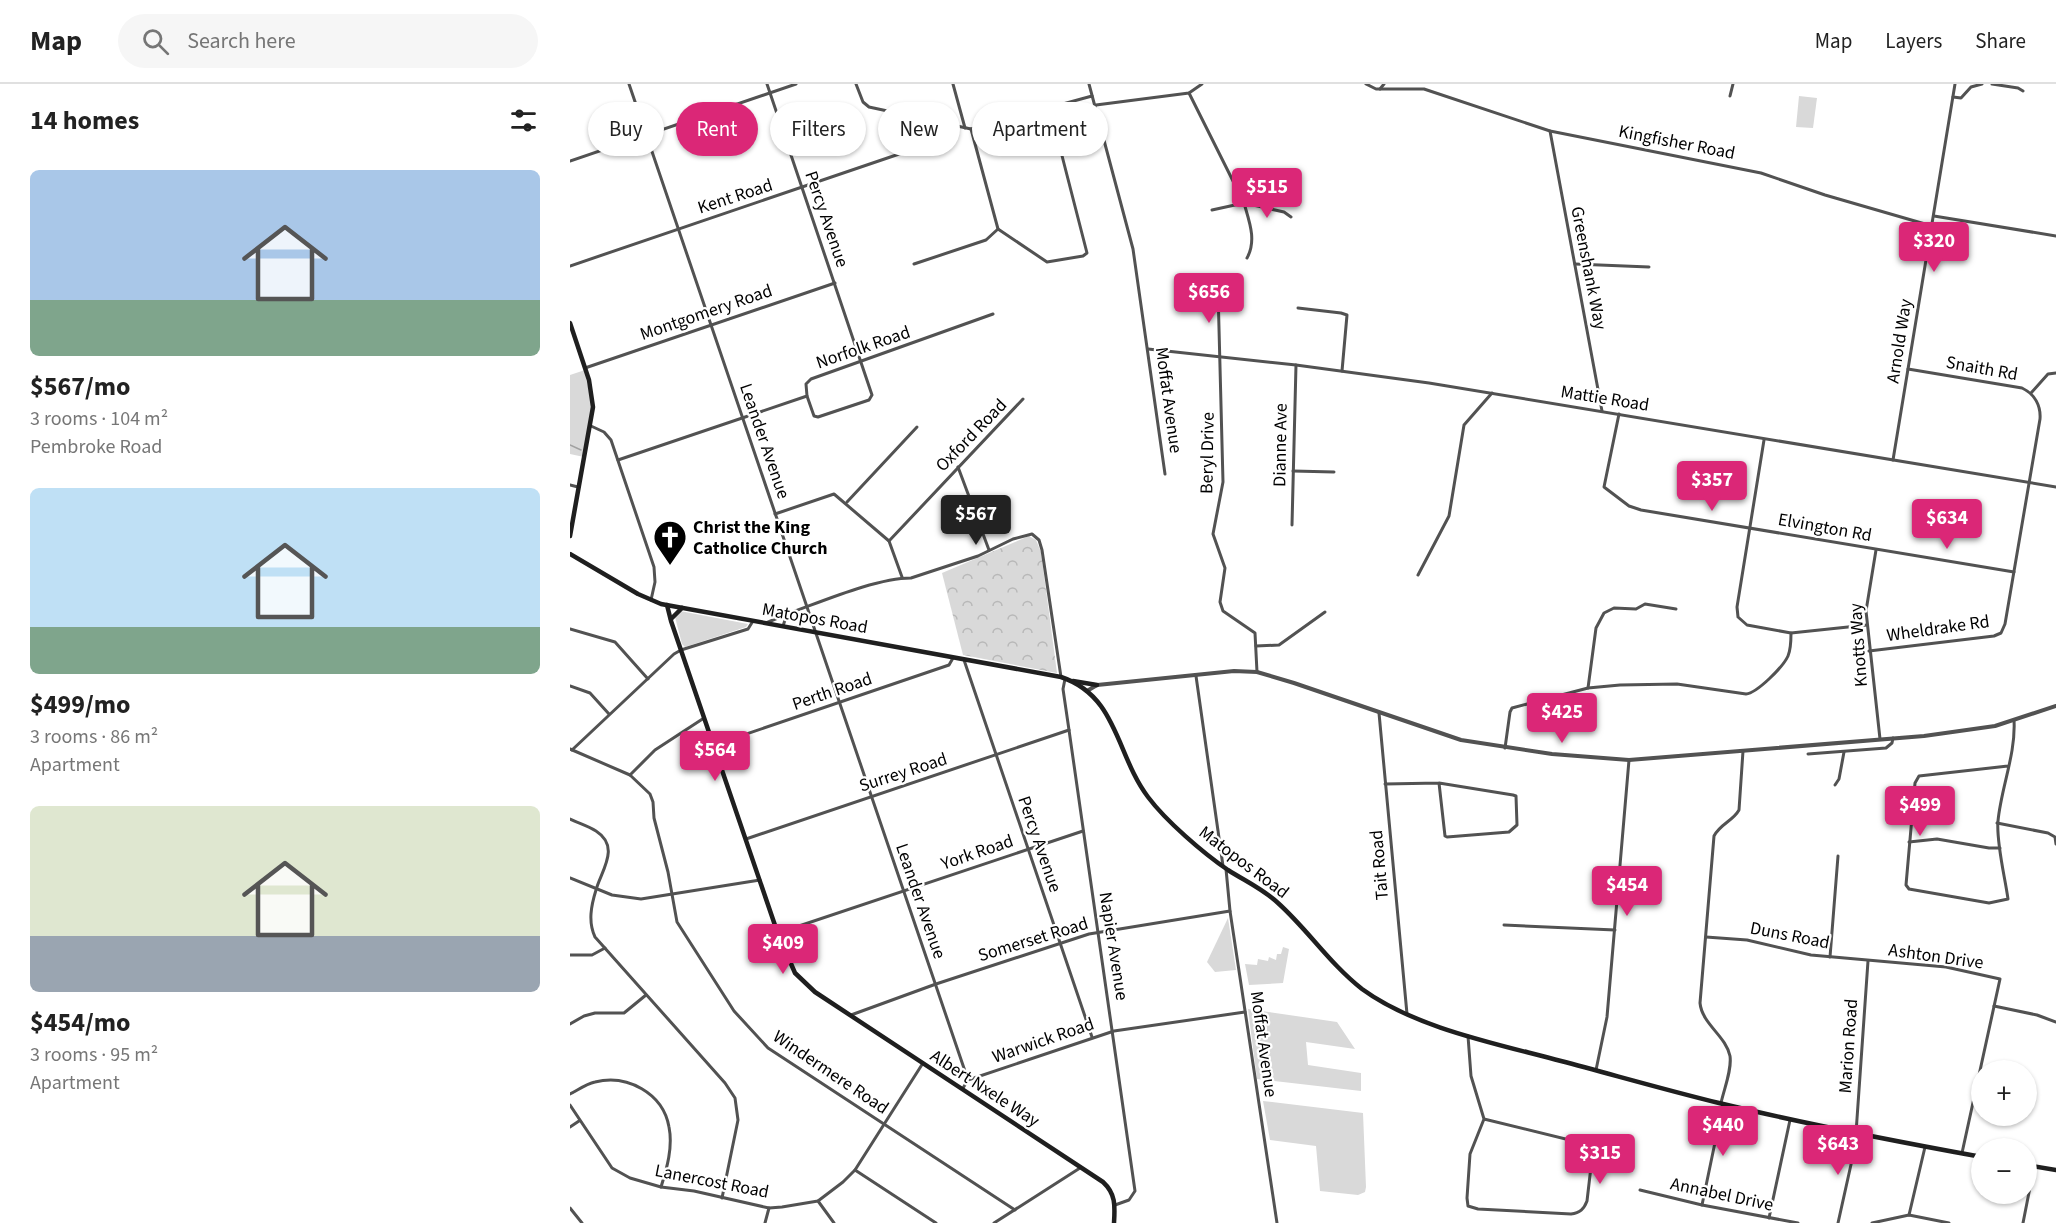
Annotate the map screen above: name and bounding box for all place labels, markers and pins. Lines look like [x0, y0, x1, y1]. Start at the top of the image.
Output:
pin: $515 [1231, 168, 1303, 219]
pin: $320 [1898, 222, 1970, 273]
pin: $656 [1173, 273, 1245, 324]
pin: $357 [1676, 461, 1748, 512]
pin: $567 [940, 495, 1012, 546]
pin: $634 [1911, 499, 1983, 550]
place label: Christ the King Catholice Church [693, 515, 827, 561]
church icon: Christ the King Catholice Church [652, 519, 688, 566]
pin: $425 [1526, 693, 1598, 744]
pin: $564 [679, 731, 751, 782]
pin: $499 [1884, 786, 1956, 837]
pin: $454 [1591, 866, 1663, 917]
pin: $409 [747, 924, 819, 975]
pin: $440 [1687, 1106, 1759, 1157]
pin: $643 [1802, 1125, 1874, 1176]
pin: $315 [1564, 1134, 1636, 1185]

